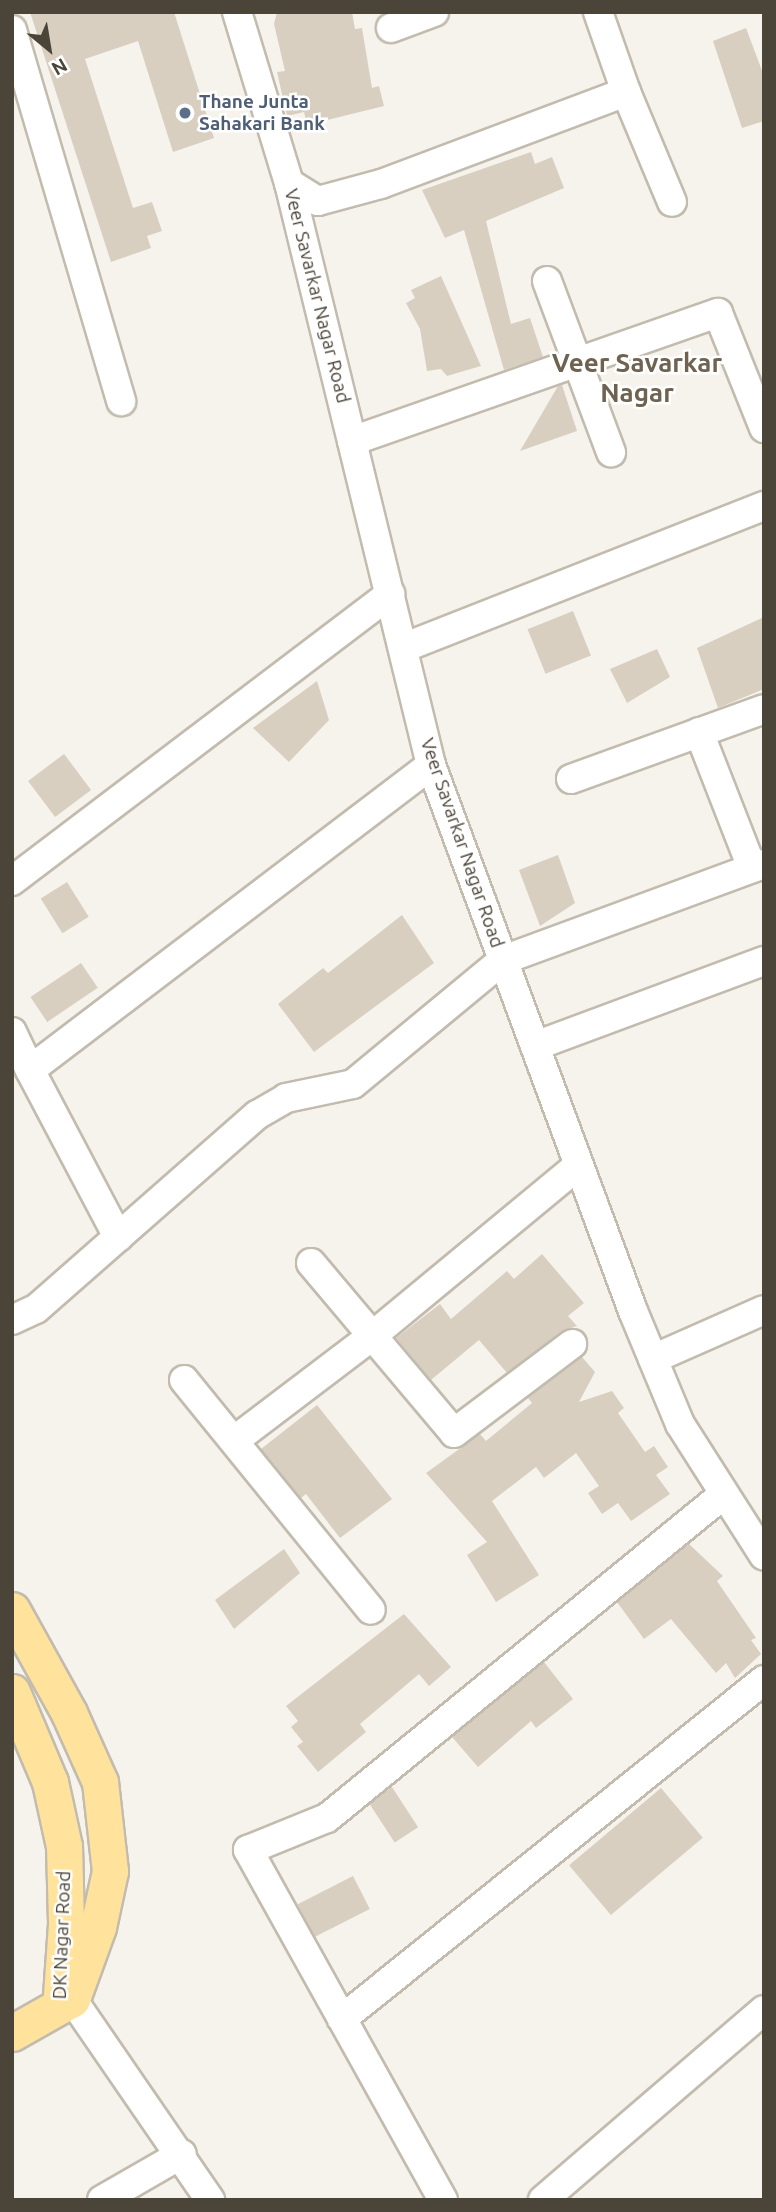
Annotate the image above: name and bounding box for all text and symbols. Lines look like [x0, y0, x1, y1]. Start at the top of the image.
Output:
north arrow [14, 14, 84, 84]
text: N [48, 54, 71, 80]
place label: Thane Junta Sahakari Bank [199, 91, 325, 135]
marker: Thane Junta Sahakari Bank [177, 105, 193, 121]
street label: Veer Savarkar Nagar Road [279, 186, 355, 406]
district label: Veer Savarkar Nagar [552, 347, 722, 408]
street label: Veer Savarkar Nagar Road [415, 735, 509, 951]
street label: DK Nagar Road [48, 1870, 76, 2000]

